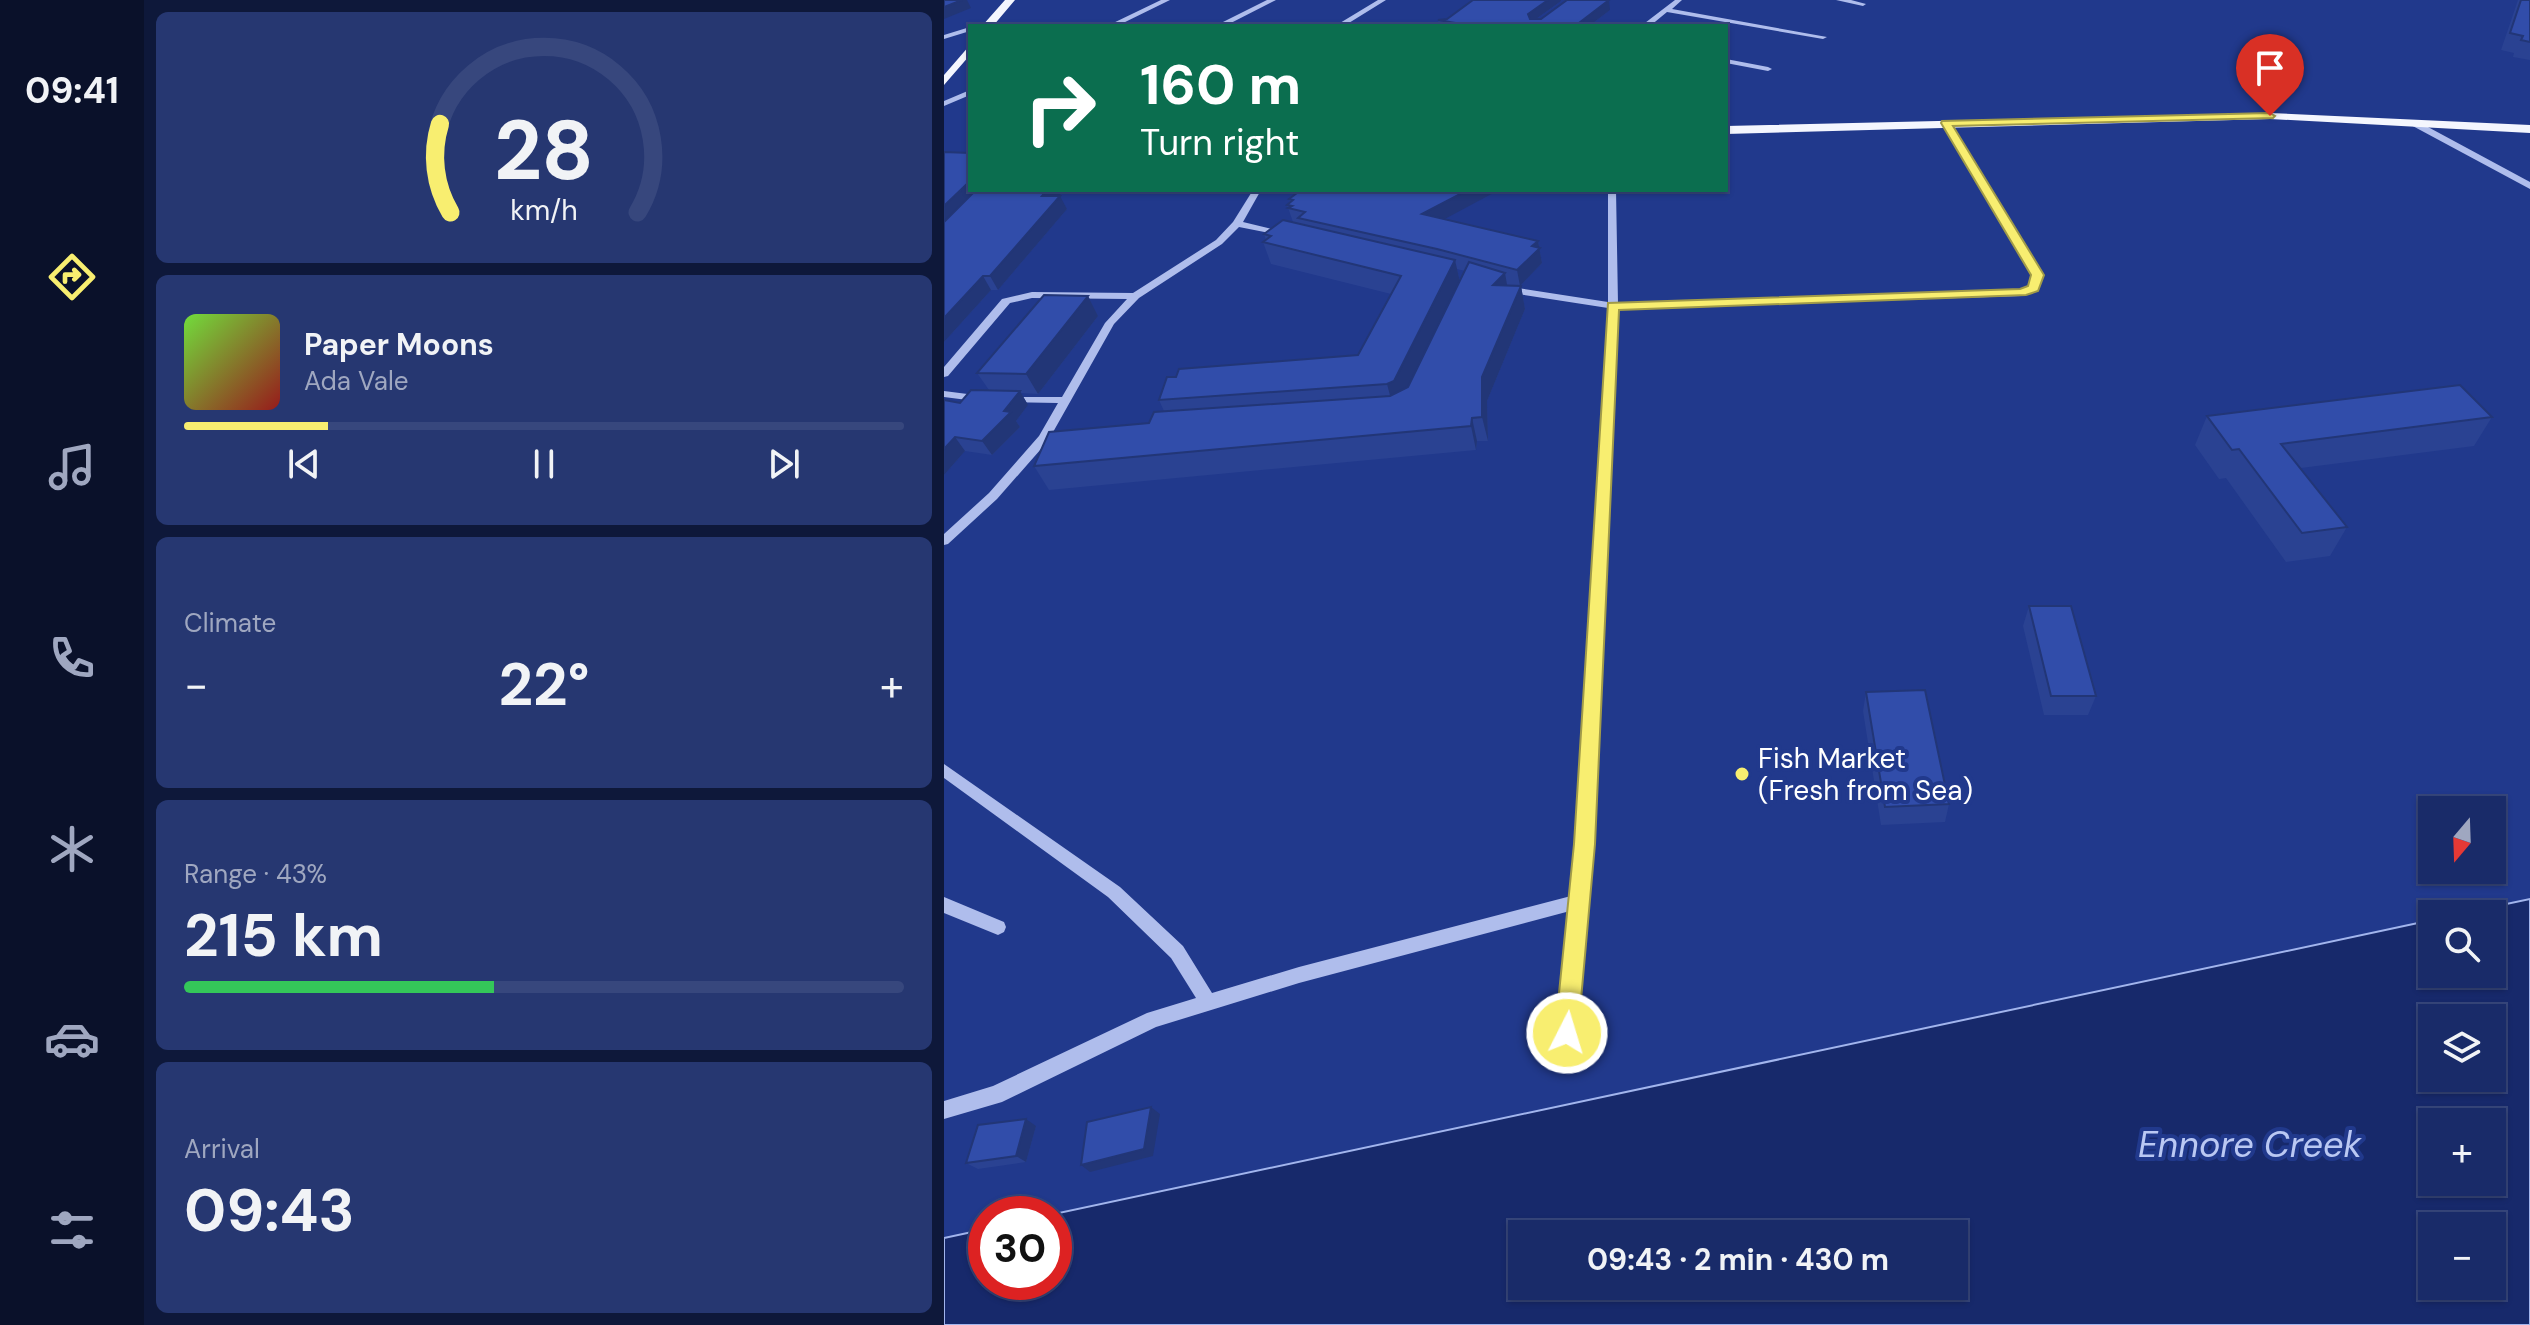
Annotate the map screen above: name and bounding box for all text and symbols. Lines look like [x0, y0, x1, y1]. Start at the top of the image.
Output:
pin [2236, 34, 2304, 116]
icon: arrive [2248, 46, 2292, 90]
text: 160 m [1140, 48, 1301, 121]
icon: right [1008, 56, 1112, 160]
text: 09:41 [25, 67, 119, 114]
text: 28 [494, 96, 594, 205]
text: Turn right [1140, 119, 1299, 166]
text: km/h [510, 192, 578, 229]
icon: directions [44, 249, 100, 305]
text: Paper Moons [304, 325, 494, 364]
text: Ada Vale [304, 364, 409, 398]
icon: music [44, 439, 100, 495]
icon: previous [282, 442, 326, 486]
icon: pause [522, 442, 566, 486]
icon: next [762, 442, 806, 486]
text: Climate [184, 606, 276, 640]
icon: phone [44, 630, 100, 686]
text: 22° [498, 645, 590, 724]
text: − [184, 656, 208, 714]
text: + [880, 656, 904, 714]
place label: Fish Market (Fresh from Sea) [1758, 740, 1973, 809]
marker: Fish Market (Fresh from Sea) [1733, 765, 1751, 783]
north arrow [2418, 796, 2506, 884]
map controls [2418, 796, 2506, 1300]
icon: climate [44, 821, 100, 877]
text: Range · 43% [184, 857, 327, 891]
text: 215 km [184, 896, 383, 975]
button: search [2418, 900, 2506, 988]
position arrow [1525, 991, 1609, 1075]
button: layers [2418, 1004, 2506, 1092]
icon: car [44, 1011, 100, 1067]
button: + [2418, 1108, 2506, 1196]
water label: Ennore Creek [2138, 1121, 2363, 1168]
text: Arrival [184, 1132, 260, 1166]
text: 09:43 [184, 1171, 355, 1250]
speed limit sign: 30 [968, 1196, 1072, 1300]
icon: filters [44, 1202, 100, 1258]
button: − [2418, 1212, 2506, 1300]
text: 09:43 · 2 min · 430 m [1587, 1240, 1889, 1279]

